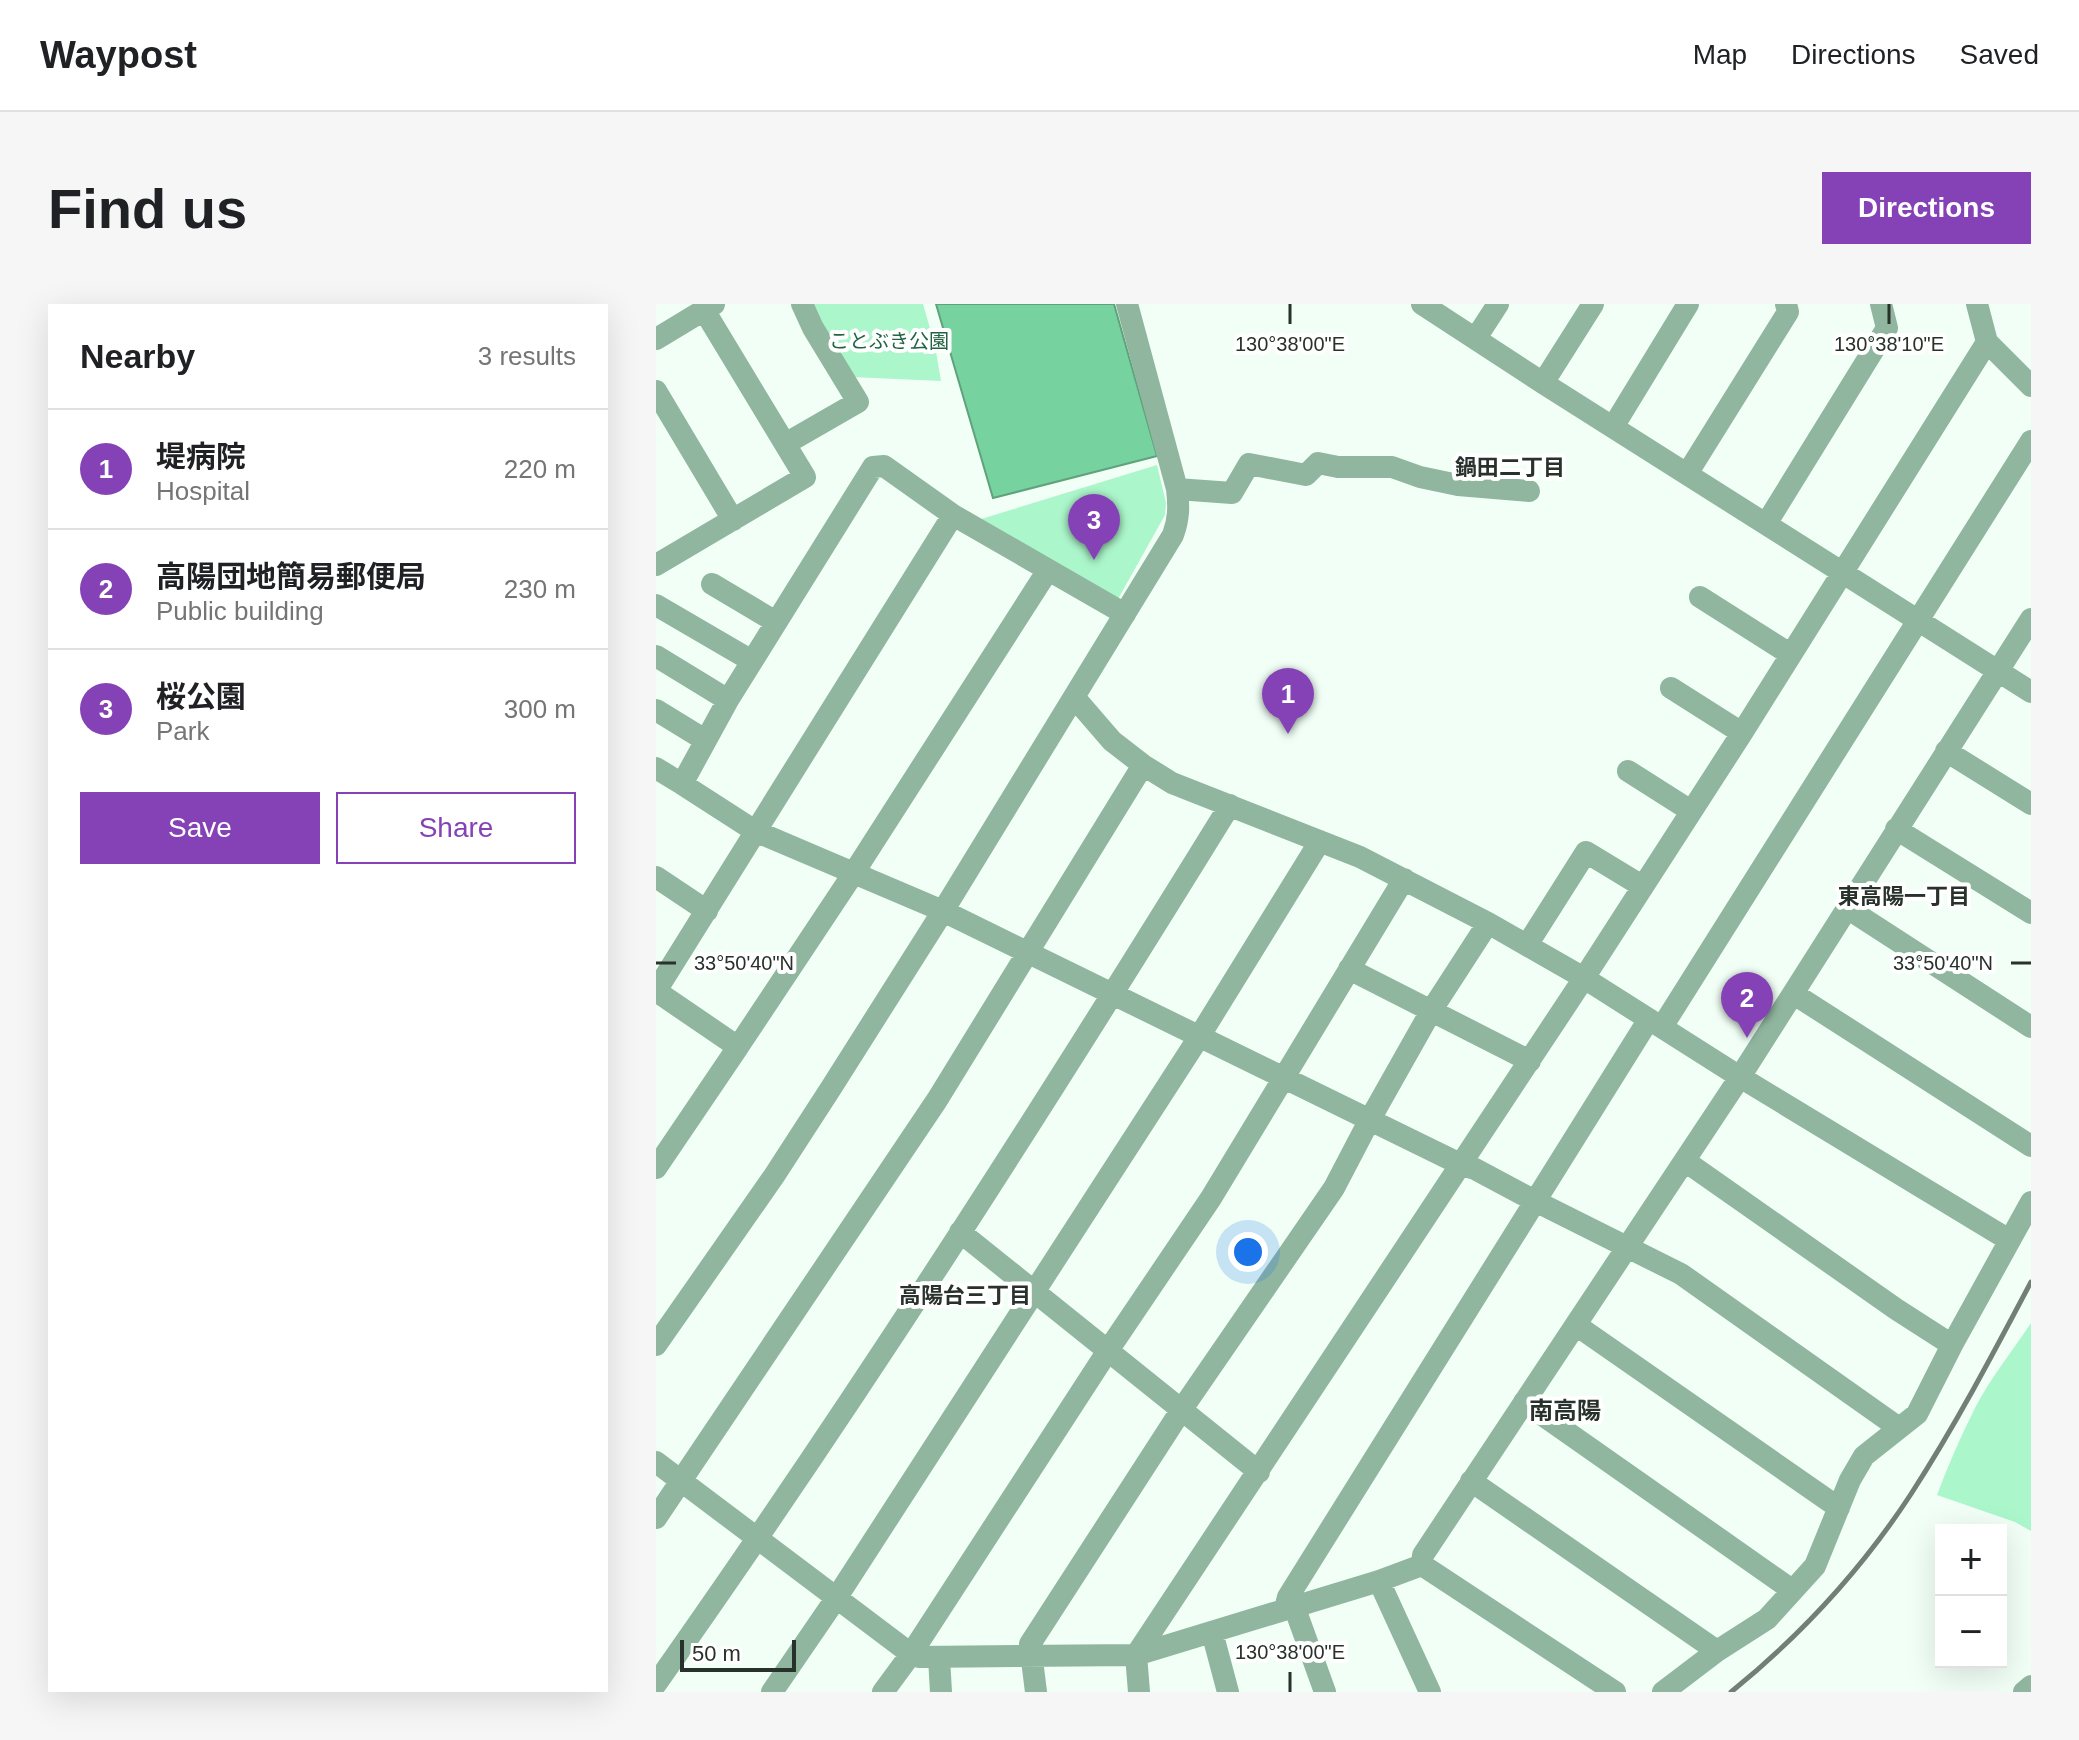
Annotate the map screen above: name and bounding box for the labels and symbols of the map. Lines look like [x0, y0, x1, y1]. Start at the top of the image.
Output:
park label: ことぶき公園 [829, 330, 949, 352]
text: 130°38'00"E [1235, 333, 1345, 355]
text: 130°38'10"E [1834, 333, 1944, 355]
district label: 鍋田二丁目 [1455, 455, 1565, 480]
pin: 3 [1068, 494, 1120, 560]
pin: 1 [1262, 668, 1314, 734]
district label: 東高陽一丁目 [1838, 884, 1970, 909]
text: 33°50'40"N [694, 952, 794, 974]
text: 33°50'40"N [1893, 952, 1993, 974]
pin: 2 [1721, 972, 1773, 1038]
your location [1228, 1232, 1268, 1272]
district label: 高陽台三丁目 [899, 1283, 1031, 1308]
district label: 南高陽 [1529, 1397, 1601, 1424]
scale bar [680, 1636, 796, 1672]
text: 130°38'00"E [1235, 1641, 1345, 1663]

